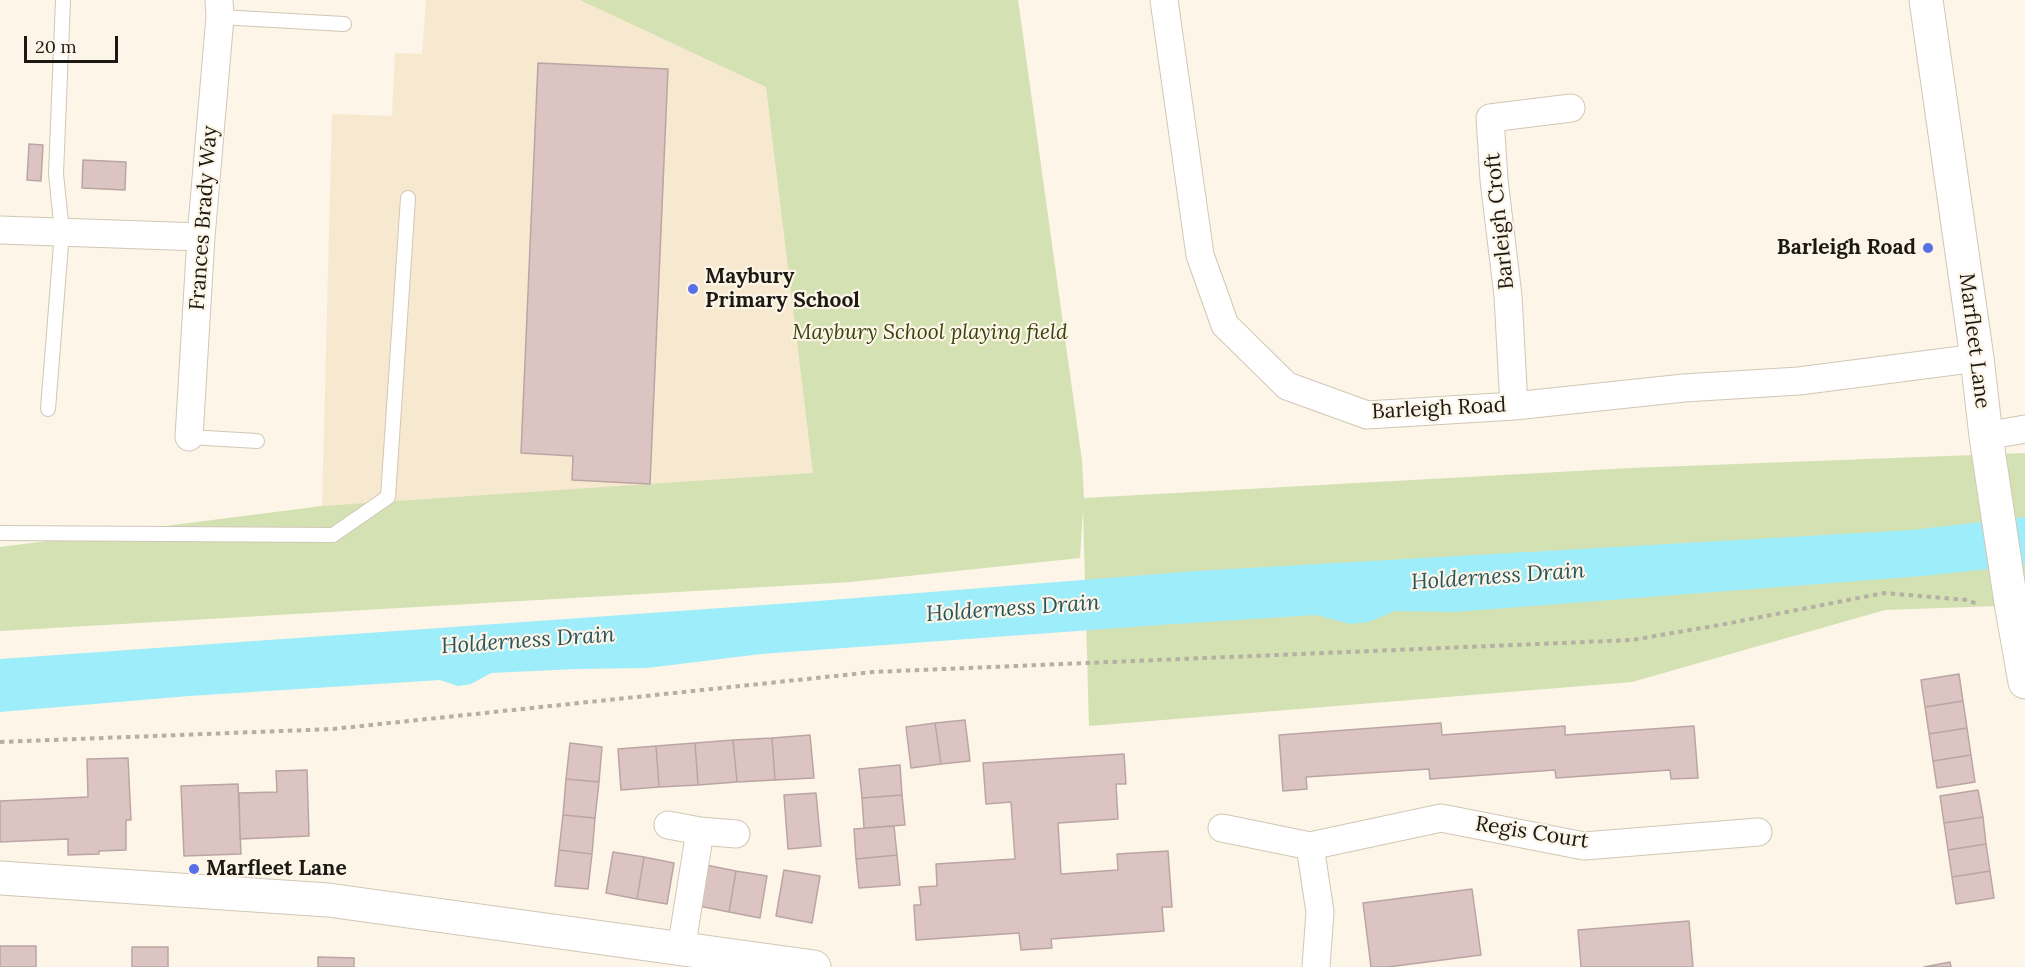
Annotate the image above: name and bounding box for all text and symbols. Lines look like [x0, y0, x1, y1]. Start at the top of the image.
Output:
scale bar [27, 24, 122, 62]
text: 20 m [35, 35, 77, 58]
street label: Frances Brady Way [185, 125, 223, 311]
street label: Barleigh Croft [1480, 151, 1520, 291]
place label: Barleigh Road [1777, 235, 1916, 261]
marker: Barleigh Road [1921, 241, 1935, 255]
place label: Maybury Primary School [705, 264, 860, 314]
street label: Marfleet Lane [1953, 272, 1995, 410]
marker: Maybury Primary School [686, 282, 700, 296]
park label: Maybury School playing field [792, 320, 1068, 346]
street label: Barleigh Road [1371, 393, 1507, 425]
water label: Holderness Drain [1410, 558, 1586, 596]
water label: Holderness Drain [925, 590, 1101, 628]
water label: Holderness Drain [440, 622, 616, 660]
street label: Regis Court [1473, 812, 1591, 854]
place label: Marfleet Lane [206, 856, 347, 882]
marker: Marfleet Lane [187, 862, 201, 876]

